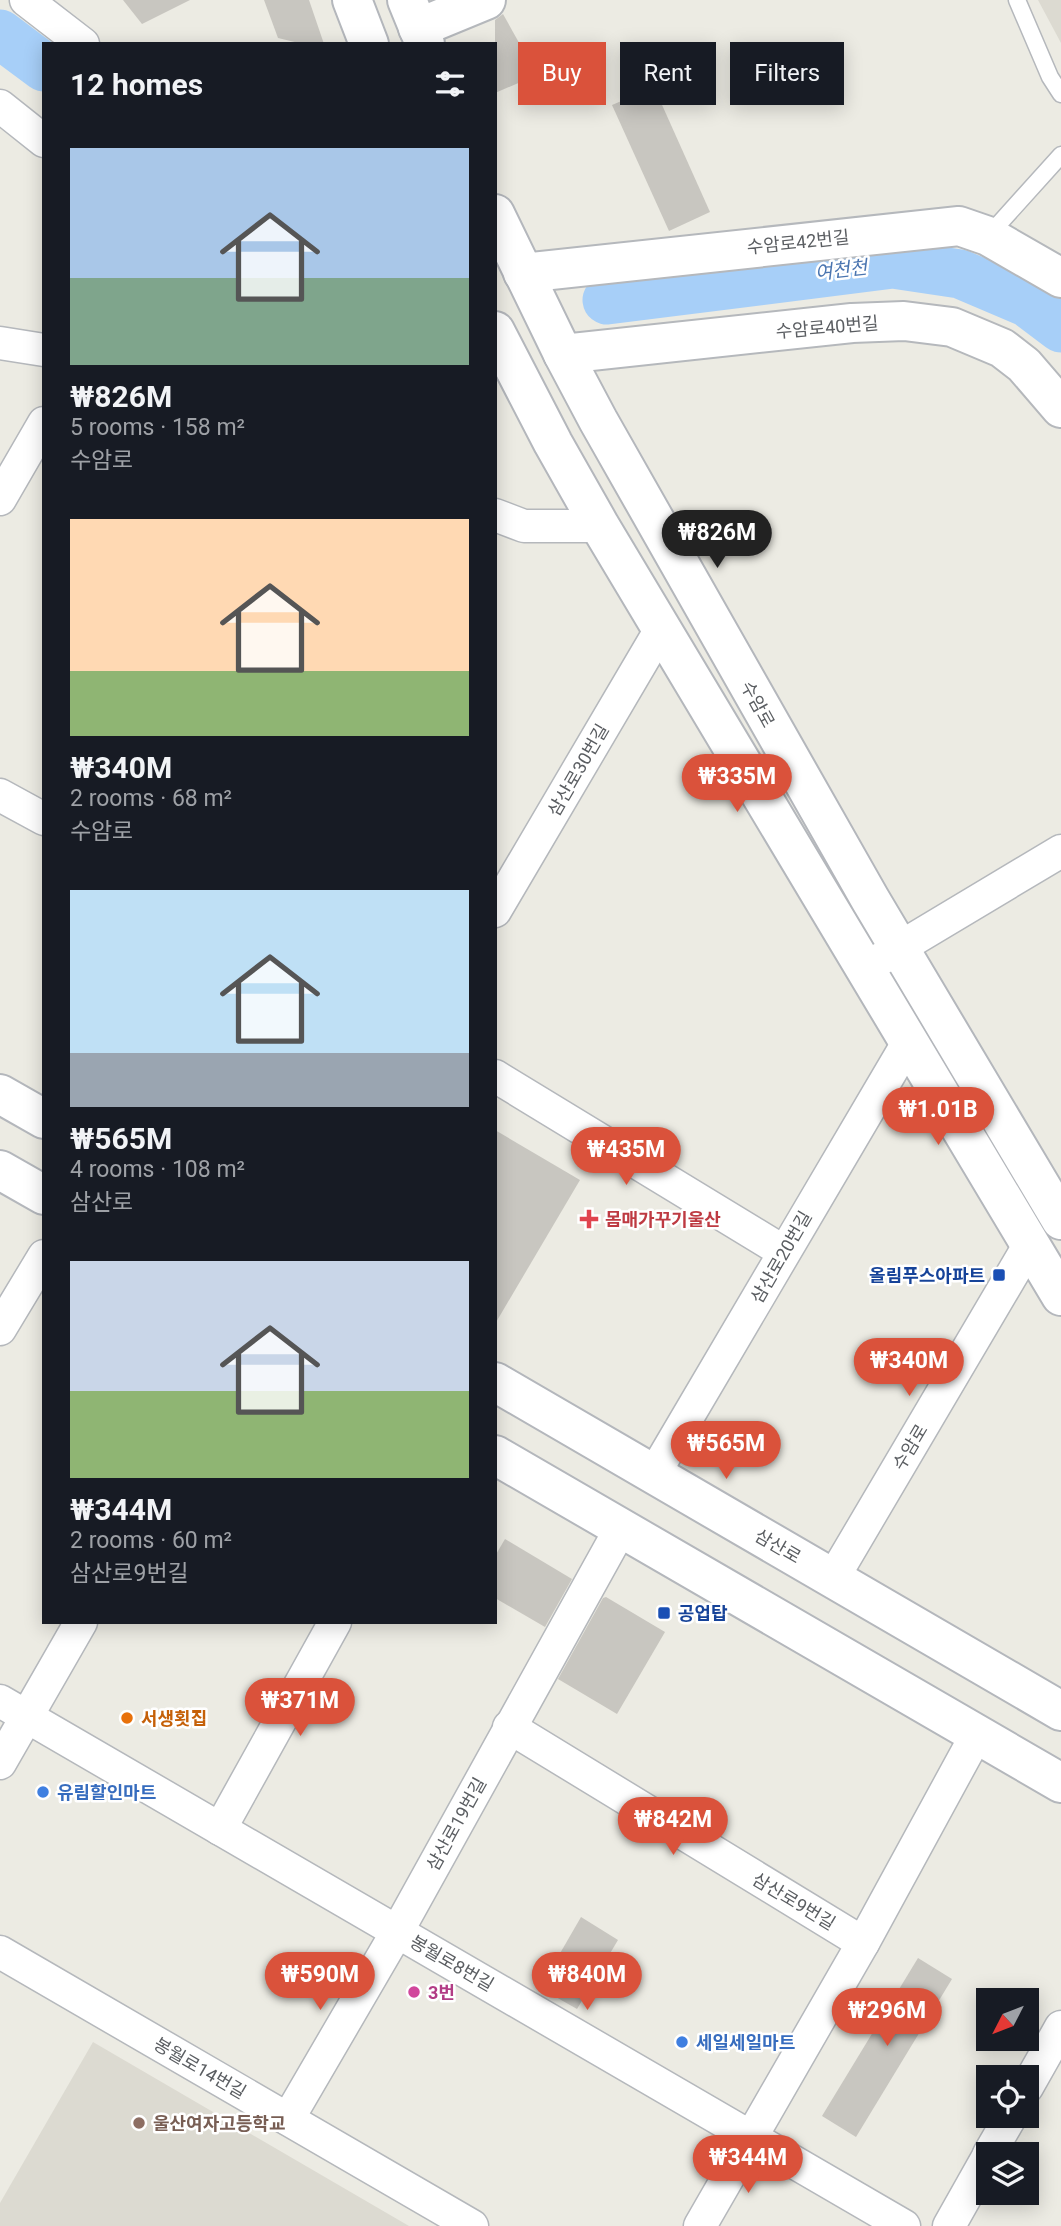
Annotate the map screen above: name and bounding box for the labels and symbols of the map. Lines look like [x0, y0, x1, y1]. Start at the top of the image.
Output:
street label: 수암로42번길 [746, 226, 850, 258]
water label: 여천천 [814, 255, 870, 285]
street label: 수암로40번길 [775, 312, 879, 342]
pin: ₩826M [668, 510, 766, 570]
street label: 수암로 [737, 677, 779, 731]
street label: 삼산로30번길 [543, 720, 613, 820]
pin: ₩335M [688, 754, 786, 814]
pin: ₩1.01B [881, 1088, 995, 1147]
pin: ₩435M [577, 1128, 675, 1187]
street label: 삼산로20번길 [746, 1207, 816, 1307]
marker: 몸매가꾸기울산 [579, 1209, 599, 1229]
place label: 몸매가꾸기울산 [605, 1209, 721, 1230]
place label: 올림푸스아파트 [869, 1265, 985, 1286]
marker: 올림푸스아파트 [991, 1267, 1007, 1283]
pin: ₩340M [860, 1338, 958, 1398]
street label: 수암로 [888, 1420, 932, 1474]
pin: ₩565M [677, 1422, 775, 1481]
street label: 삼산로 [751, 1524, 805, 1568]
place label: 공업탑 [678, 1603, 728, 1624]
marker: 공업탑 [656, 1605, 672, 1621]
pin: ₩371M [251, 1678, 349, 1738]
place label: 서생횟집 [141, 1708, 207, 1729]
marker: 서생횟집 [119, 1710, 135, 1726]
street label: 삼산로19번길 [422, 1774, 490, 1874]
place label: 유림할인마트 [57, 1782, 156, 1803]
marker: 유림할인마트 [35, 1784, 51, 1800]
pin: ₩842M [624, 1798, 722, 1857]
street label: 삼산로9번길 [749, 1868, 839, 1934]
street label: 봉월로8번길 [407, 1931, 497, 1995]
pin: ₩590M [271, 1952, 369, 2012]
pin: ₩840M [538, 1952, 636, 2012]
place label: 3번 [428, 1982, 455, 2003]
marker: 3번 [406, 1984, 422, 2000]
pin: ₩296M [838, 1988, 936, 2048]
north arrow [976, 1988, 1040, 2051]
place label: 세일세일마트 [696, 2032, 795, 2053]
street label: 봉월로14번길 [150, 2033, 250, 2103]
marker: 세일세일마트 [674, 2034, 690, 2050]
place label: 울산여자고등학교 [153, 2113, 285, 2134]
marker: 울산여자고등학교 [131, 2115, 147, 2131]
pin: ₩344M [699, 2136, 797, 2195]

